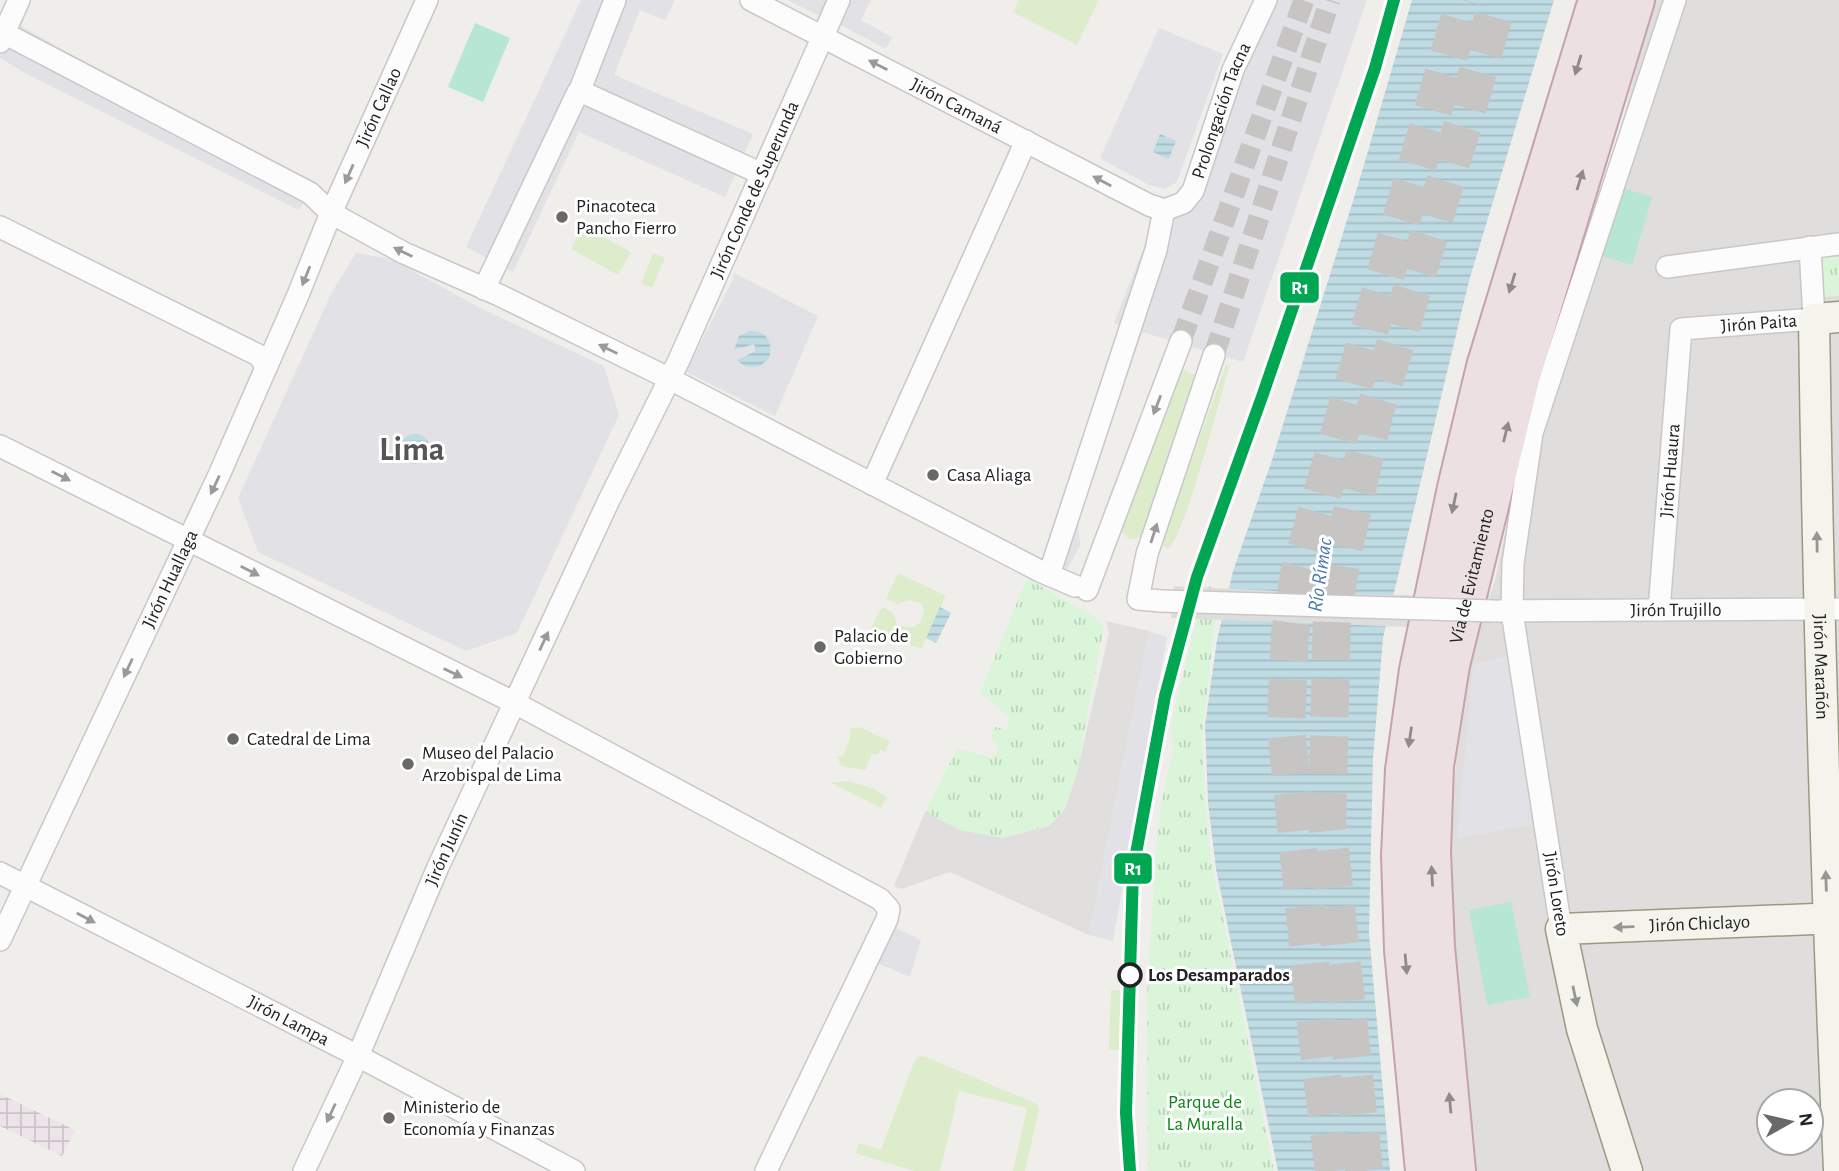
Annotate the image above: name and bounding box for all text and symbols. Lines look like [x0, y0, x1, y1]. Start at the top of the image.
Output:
street label: Prolongación Tacna [1188, 39, 1254, 181]
one-way arrow [1573, 55, 1583, 76]
one-way arrow [868, 60, 888, 71]
street label: Jirón Callao [353, 65, 405, 150]
street label: Jirón Camaná [908, 75, 1005, 137]
street label: Jirón Conde de Superunda [707, 98, 802, 281]
one-way arrow [343, 164, 354, 184]
one-way arrow [1576, 169, 1586, 190]
one-way arrow [1092, 175, 1112, 186]
place label: Pinacoteca Pancho Fierro [576, 197, 677, 238]
marker: Pinacoteca Pancho Fierro [554, 209, 570, 225]
one-way arrow [393, 246, 413, 257]
one-way arrow [300, 266, 311, 287]
line badge: R1 [1279, 271, 1320, 304]
one-way arrow [1506, 273, 1517, 294]
text: R1 [1291, 279, 1309, 298]
street label: Jirón Paita [1720, 311, 1798, 335]
one-way arrow [598, 344, 618, 355]
one-way arrow [1151, 394, 1162, 415]
one-way arrow [1501, 421, 1512, 443]
street label: Jirón Huaura [1657, 422, 1683, 518]
district label: Lima [379, 434, 445, 467]
place label: Casa Aliaga [947, 466, 1032, 485]
marker: Casa Aliaga [925, 467, 941, 483]
one-way arrow [51, 471, 71, 482]
one-way arrow [209, 475, 221, 495]
one-way arrow [1449, 492, 1460, 514]
street label: Vía de Evitamiento [1446, 507, 1497, 645]
one-way arrow [1149, 522, 1160, 543]
street label: Jirón Huallaga [139, 527, 201, 631]
one-way arrow [1811, 530, 1823, 552]
water label: Río Rímac [1304, 536, 1336, 613]
one-way arrow [240, 565, 260, 576]
street label: Jirón Trujillo [1630, 600, 1722, 620]
street label: Jirón Marañón [1810, 614, 1832, 720]
place label: Palacio de Gobierno [834, 627, 909, 668]
one-way arrow [539, 631, 550, 652]
marker: Palacio de Gobierno [812, 639, 828, 655]
one-way arrow [122, 658, 134, 678]
one-way arrow [443, 668, 463, 679]
one-way arrow [1404, 726, 1415, 748]
place label: Catedral de Lima [247, 730, 371, 749]
marker: Catedral de Lima [225, 731, 241, 747]
place label: Museo del Palacio Arzobispal de Lima [422, 744, 562, 785]
marker: Museo del Palacio Arzobispal de Lima [400, 756, 416, 772]
street label: Jirón Junín [422, 810, 471, 889]
street label: Jirón Loreto [1540, 850, 1572, 938]
line badge: R1 [1113, 852, 1153, 885]
text: R1 [1124, 860, 1142, 879]
one-way arrow [1426, 865, 1437, 887]
one-way arrow [1821, 870, 1832, 892]
one-way arrow [76, 912, 96, 923]
street label: Jirón Chiclayo [1649, 912, 1751, 935]
one-way arrow [1613, 921, 1635, 932]
one-way arrow [1400, 953, 1411, 975]
marker: Los Desamparados [1118, 963, 1142, 987]
place label: Los Desamparados [1148, 966, 1290, 985]
one-way arrow [1569, 985, 1580, 1007]
street label: Jirón Lampa [245, 992, 333, 1049]
north arrow [1755, 1087, 1825, 1157]
one-way arrow [1444, 1092, 1455, 1114]
park label: Parque de La Muralla [1167, 1093, 1244, 1134]
place label: Ministerio de Economía y Finanzas [403, 1098, 555, 1139]
one-way arrow [325, 1103, 337, 1123]
marker: Ministerio de Economía y Finanzas [381, 1110, 397, 1126]
text: N [1795, 1112, 1816, 1128]

